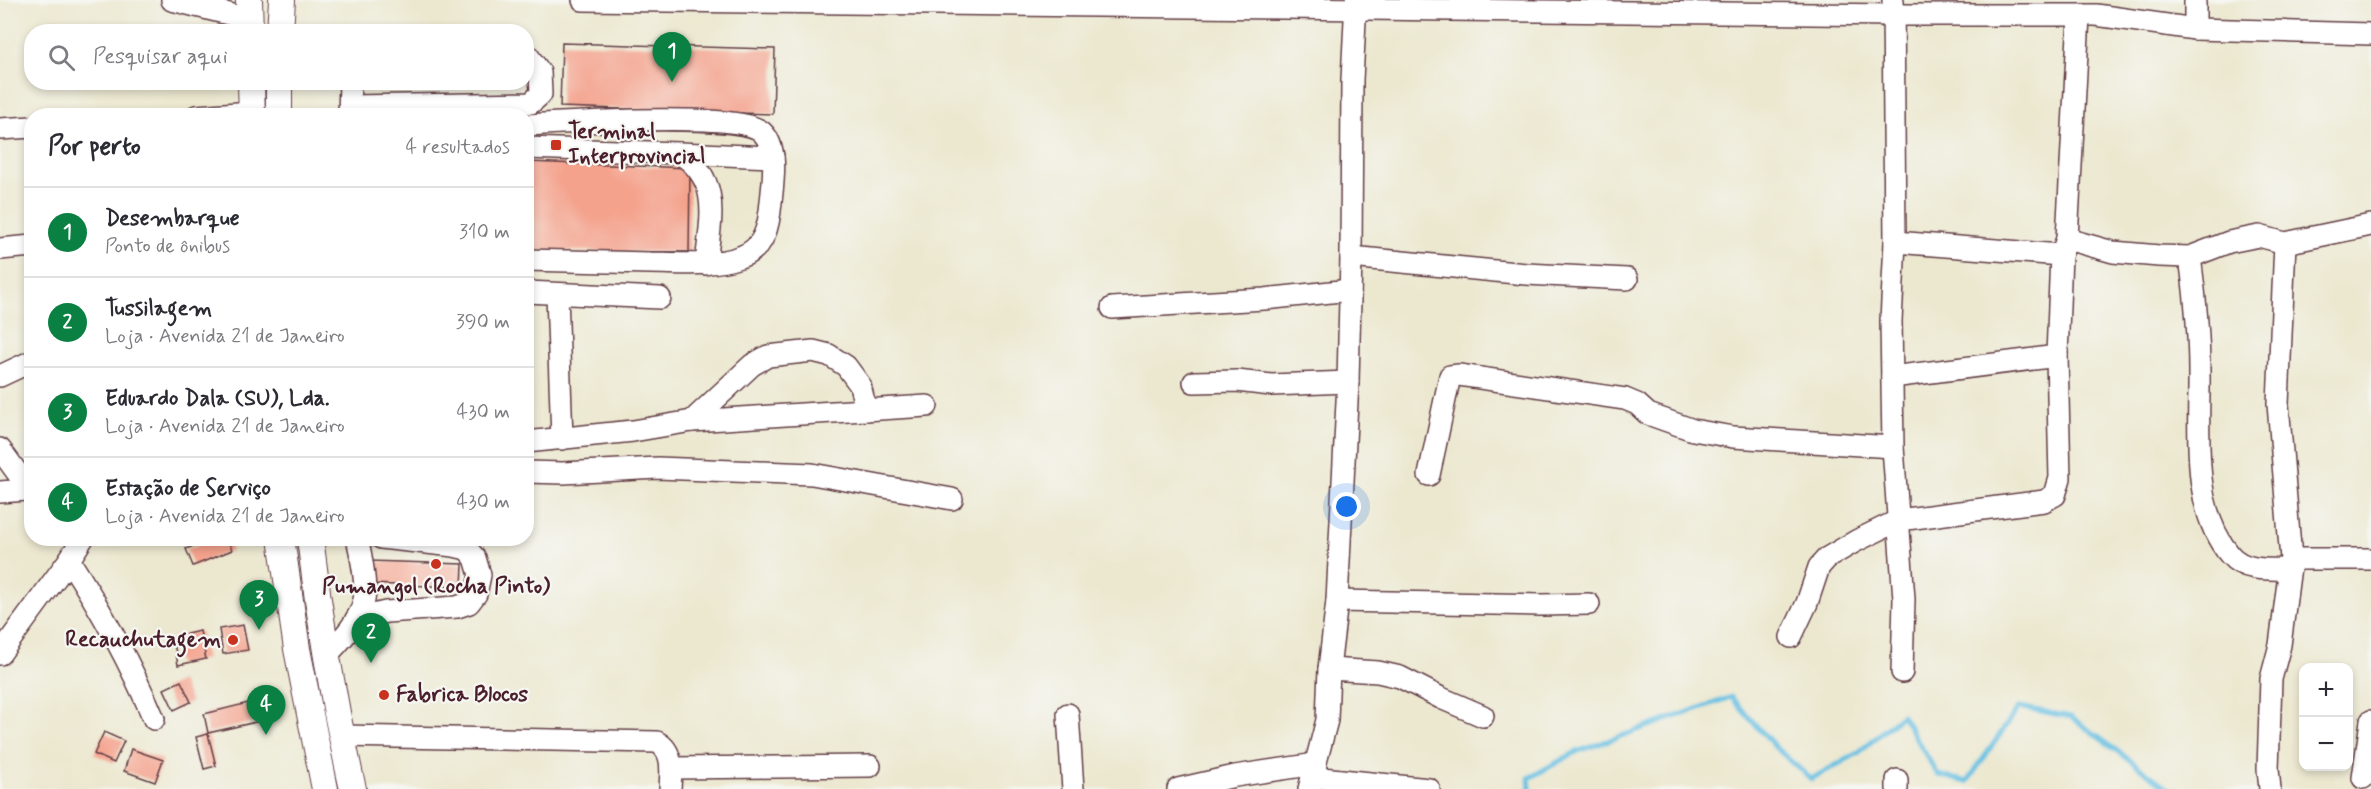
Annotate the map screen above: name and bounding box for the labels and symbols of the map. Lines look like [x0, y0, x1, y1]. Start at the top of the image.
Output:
pin: 1 [652, 32, 692, 82]
place label: Terminal Interprovincial [568, 118, 706, 171]
marker: Terminal Interprovincial [549, 138, 563, 152]
your location [1332, 492, 1361, 521]
marker: Pumangol (Rocha Pinto) [429, 557, 443, 571]
place label: Pumangol (Rocha Pinto) [322, 573, 550, 602]
pin: 3 [240, 580, 278, 630]
pin: 2 [352, 614, 391, 663]
place label: Recauchutagem [65, 626, 221, 658]
marker: Recauchutagem [226, 633, 240, 647]
place label: Fabrica Blocos [396, 681, 528, 709]
pin: 4 [246, 686, 286, 735]
marker: Fabrica Blocos [377, 688, 391, 702]

